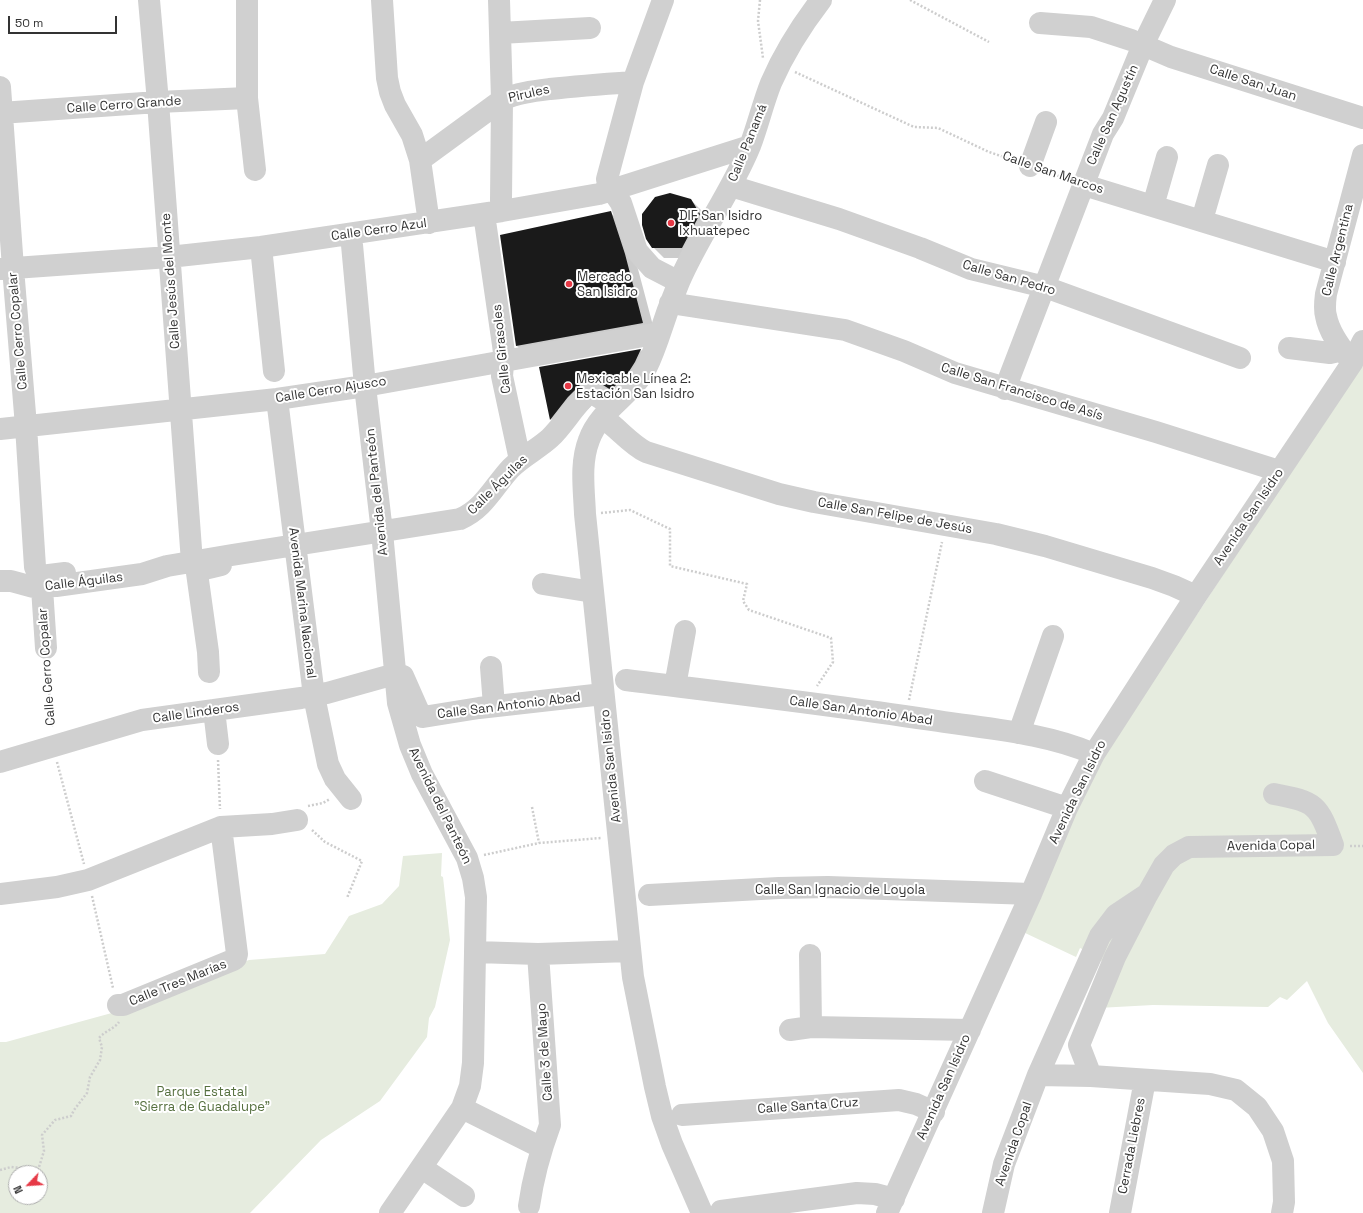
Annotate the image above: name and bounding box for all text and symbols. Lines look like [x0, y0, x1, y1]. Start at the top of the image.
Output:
scale bar [10, 8, 119, 34]
text: 50 m [15, 15, 43, 31]
street label: Calle San Agustín [1084, 62, 1142, 168]
street label: Calle San Juan [1207, 62, 1299, 104]
street label: Pirules [507, 82, 551, 106]
street label: Calle Cerro Grande [66, 93, 182, 117]
street label: Calle Panamá [725, 102, 771, 184]
street label: Calle San Marcos [1000, 148, 1106, 198]
street label: Calle Argentina [1319, 202, 1357, 298]
place label: DIF San Isidro Ixhuatepec [679, 208, 762, 239]
street label: Calle Jesús del Monte [158, 212, 184, 350]
street label: Calle Cerro Azul [330, 216, 428, 244]
marker: DIF San Isidro Ixhuatepec [666, 218, 676, 228]
street label: Calle San Pedro [961, 257, 1057, 299]
place label: Mercado San Isidro [577, 269, 638, 300]
street label: Calle Cerro Copalar [5, 272, 31, 390]
marker: Mercado San Isidro [564, 279, 574, 289]
street label: Calle Girasoles [490, 304, 514, 394]
street label: Calle San Francisco de Asís [939, 360, 1105, 424]
place label: Mexicable Línea 2: Estación San Isidro [576, 371, 695, 402]
street label: Calle Cerro Ajusco [274, 374, 388, 406]
marker: Mexicable Línea 2: Estación San Isidro [563, 381, 573, 391]
street label: Avenida del Panteón [363, 428, 391, 556]
street label: Calle Águilas [465, 452, 531, 518]
street label: Avenida San Isidro [1211, 465, 1287, 569]
street label: Calle San Felipe de Jesús [817, 495, 973, 537]
street label: Avenida Marina Nacional [285, 527, 319, 679]
street label: Calle Águilas [44, 569, 124, 595]
street label: Calle Cerro Copalar [35, 608, 59, 726]
street label: Calle San Antonio Abad [436, 689, 582, 723]
street label: Calle San Antonio Abad [788, 693, 934, 729]
street label: Calle Linderos [152, 699, 240, 727]
street label: Avenida San Isidro [597, 709, 625, 823]
street label: Avenida San Isidro [1046, 737, 1110, 847]
street label: Avenida del Panteón [405, 745, 475, 867]
street label: Avenida Copal [1227, 837, 1315, 855]
street label: Calle San Ignacio de Loyola [755, 882, 925, 898]
street label: Calle Tres Marías [127, 956, 229, 1010]
street label: Calle 3 de Mayo [534, 1002, 556, 1102]
street label: Avenida San Isidro [914, 1032, 974, 1142]
park label: Parque Estatal "Sierra de Guadalupe" [134, 1084, 270, 1115]
street label: Calle Santa Cruz [757, 1095, 859, 1117]
street label: Cerrada Liebres [1115, 1097, 1149, 1195]
street label: Avenida Copal [992, 1100, 1036, 1188]
north arrow [8, 1165, 48, 1205]
text: N [10, 1183, 26, 1196]

